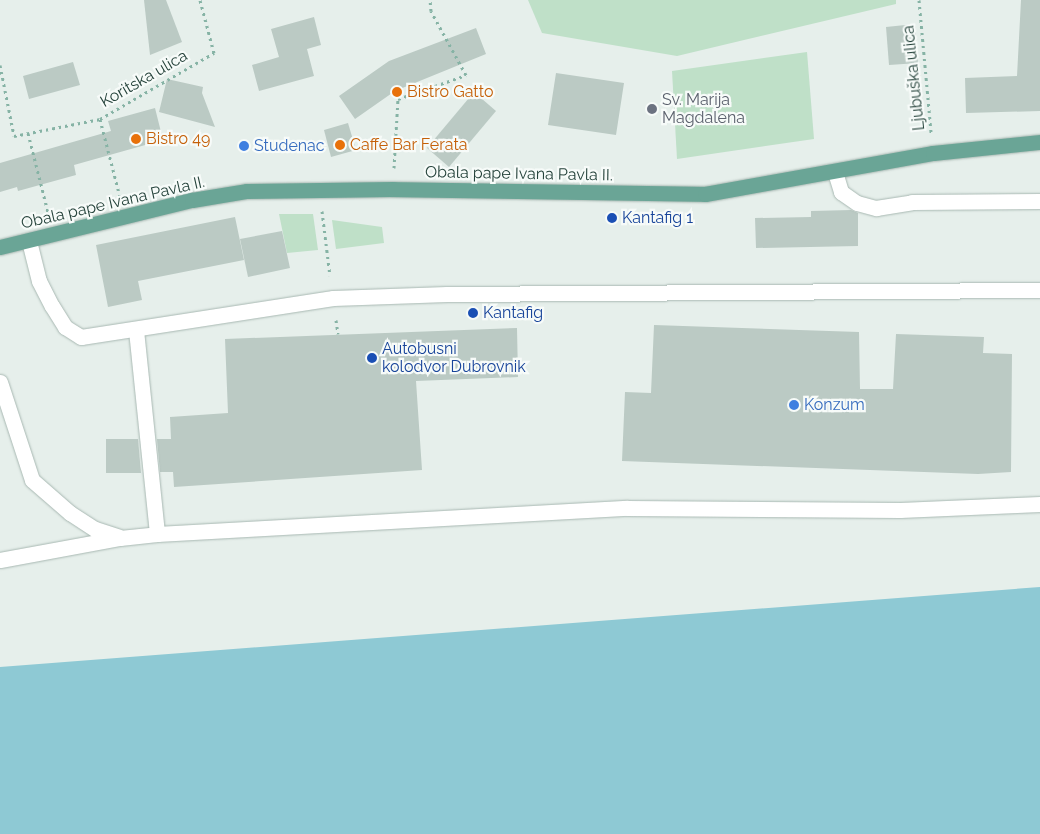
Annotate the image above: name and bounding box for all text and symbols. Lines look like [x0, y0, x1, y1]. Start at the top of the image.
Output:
street label: Ljubuška ulica [899, 24, 929, 132]
street label: Koritska ulica [97, 46, 191, 112]
place label: Bistro Gatto [407, 82, 493, 102]
marker: Bistro Gatto [391, 86, 403, 98]
place label: Sv. Marija Magdalena [662, 90, 745, 128]
marker: Sv. Marija Magdalena [646, 103, 658, 115]
place label: Bistro 49 [146, 129, 210, 149]
marker: Bistro 49 [130, 133, 142, 145]
place label: Caffe Bar Ferata [350, 135, 468, 155]
place label: Studenac [254, 136, 325, 156]
marker: Caffe Bar Ferata [334, 139, 346, 151]
marker: Studenac [238, 140, 250, 152]
street label: Obala pape Ivana Pavla II. [425, 163, 613, 185]
street label: Obala pape Ivana Pavla II. [19, 173, 207, 233]
place label: Kantafig 1 [622, 208, 693, 228]
marker: Kantafig 1 [606, 212, 618, 224]
place label: Kantafig [483, 303, 543, 323]
marker: Kantafig [467, 307, 479, 319]
place label: Autobusni kolodvor Dubrovnik [382, 339, 526, 377]
marker: Autobusni kolodvor Dubrovnik [366, 352, 378, 364]
place label: Konzum [804, 395, 865, 415]
marker: Konzum [788, 399, 800, 411]

